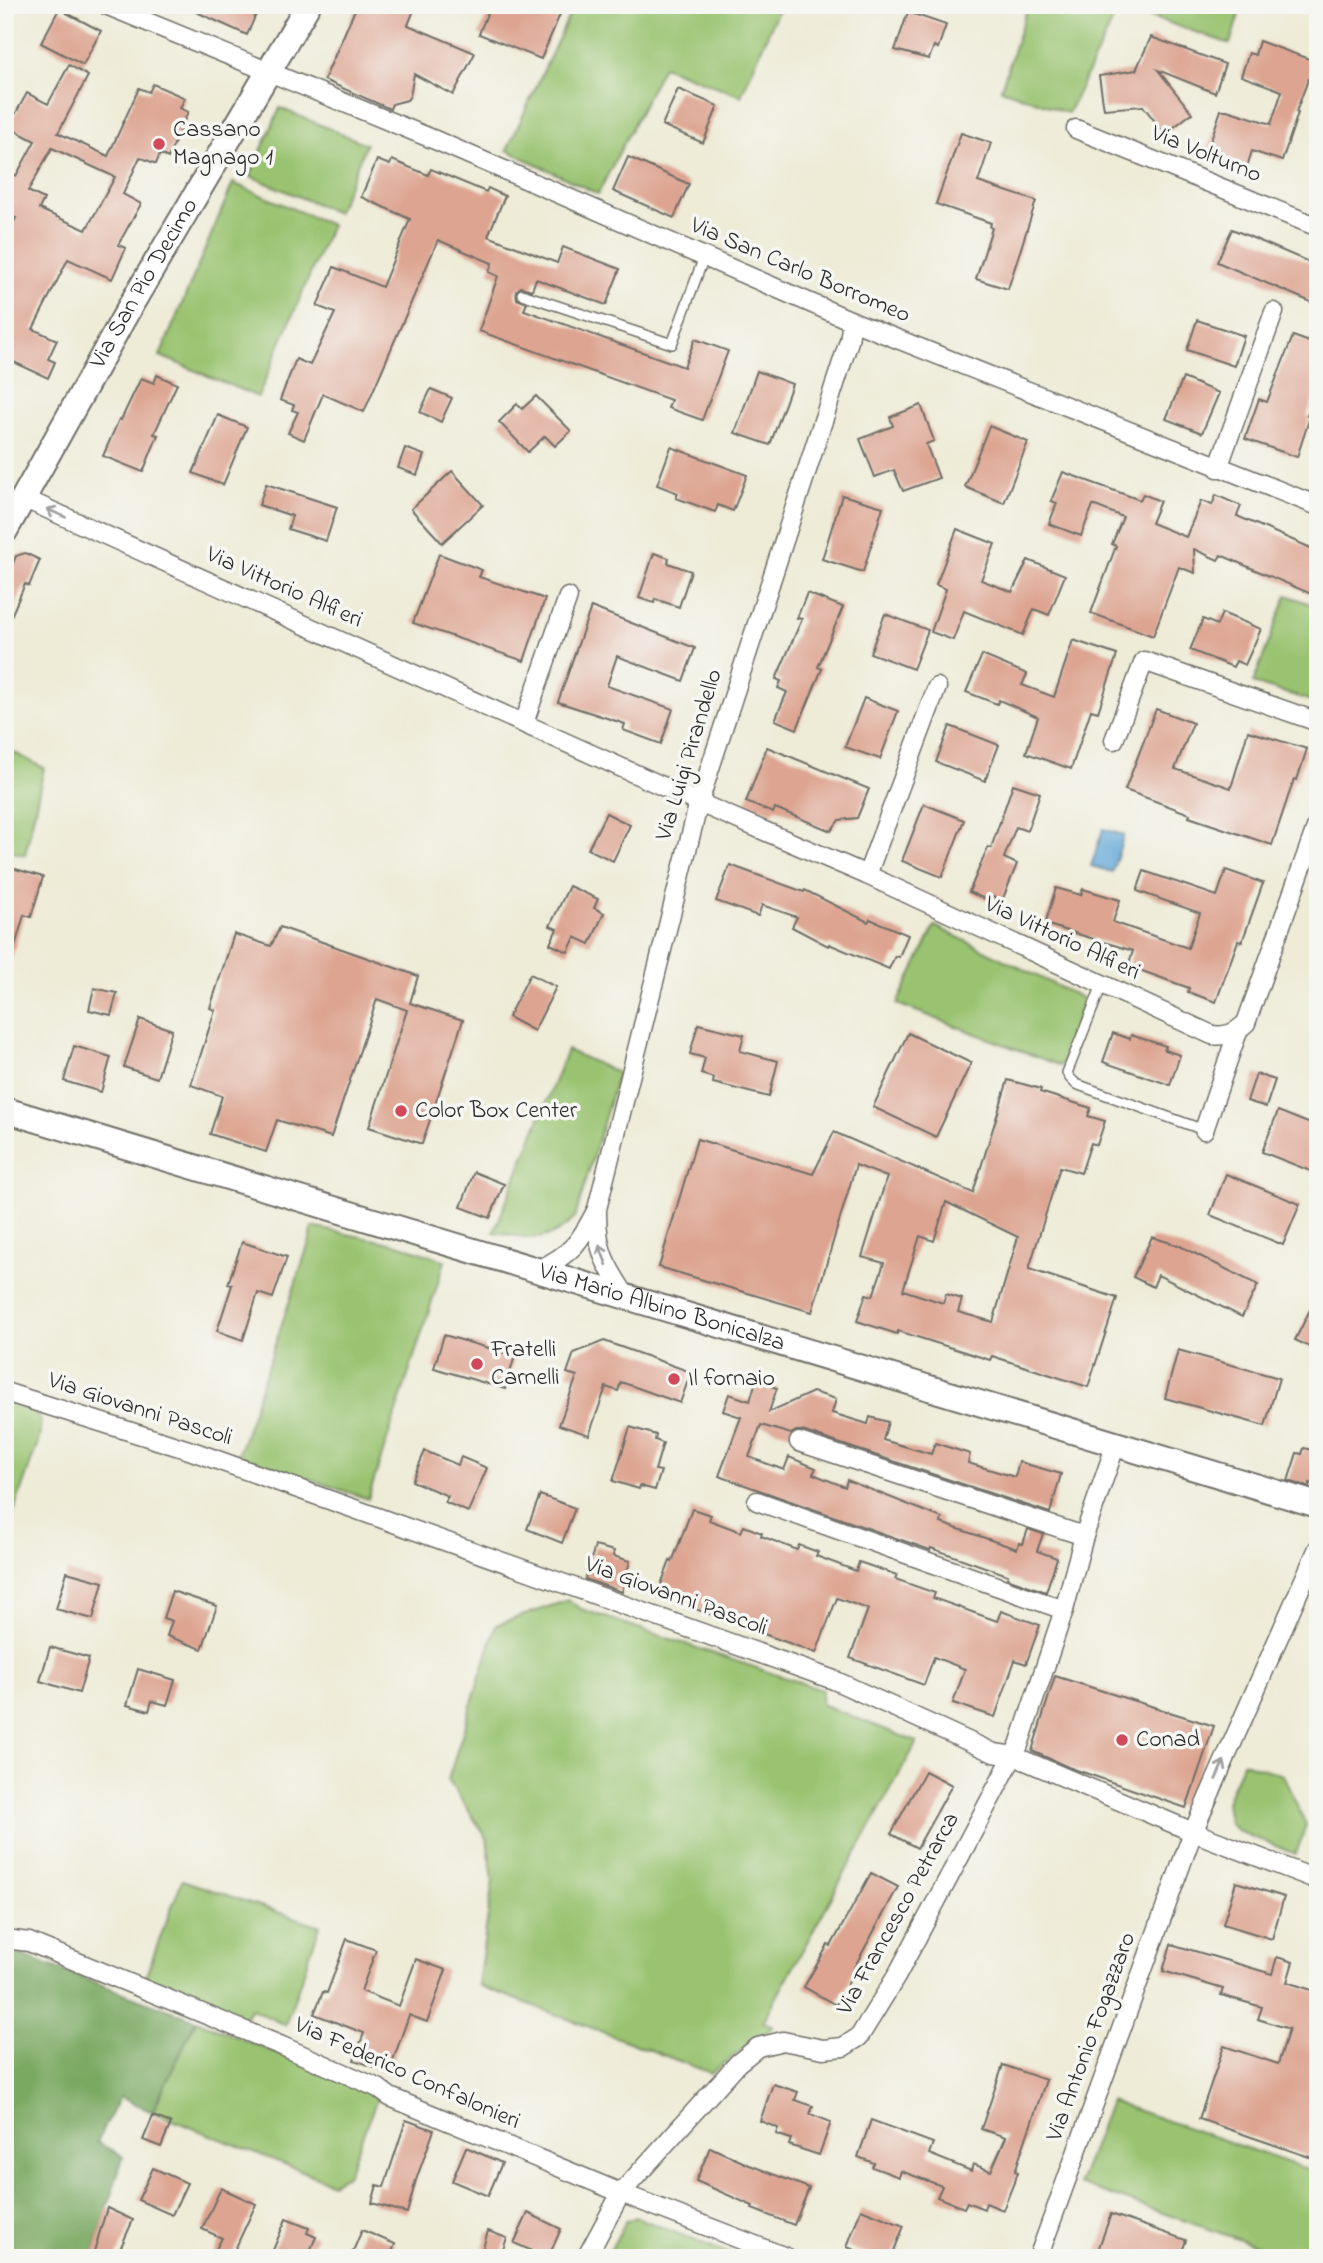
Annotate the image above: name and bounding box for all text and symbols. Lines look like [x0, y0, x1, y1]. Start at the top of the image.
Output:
place label: Cassano Magnago 1 [173, 113, 273, 176]
street label: Via Volturno [1145, 117, 1266, 193]
marker: Cassano Magnago 1 [151, 136, 167, 152]
street label: Via San Pio Decimo [81, 192, 208, 376]
street label: Via San Carlo Borromeo [684, 208, 915, 333]
one-way arrow [46, 505, 67, 518]
street label: Via Vittorio Alfieri [199, 537, 368, 638]
street label: Via Luigi Pirandello [647, 665, 733, 846]
street label: Via Vittorio Alfieri [977, 887, 1146, 990]
place label: Color Box Center [415, 1094, 578, 1129]
marker: Color Box Center [393, 1103, 409, 1119]
one-way arrow [596, 1245, 608, 1266]
street label: Via Mario Albino Bonicalza [534, 1254, 789, 1361]
place label: Fratelli Carnelli [490, 1333, 560, 1396]
marker: Fratelli Carnelli [469, 1356, 485, 1372]
place label: Il fornaio [688, 1362, 775, 1397]
street label: Via Giovanni Pascoli [42, 1363, 237, 1456]
marker: Il fornaio [666, 1371, 682, 1387]
street label: Via Giovanni Pascoli [579, 1547, 772, 1646]
place label: Conad [1136, 1723, 1200, 1758]
marker: Conad [1114, 1732, 1130, 1748]
one-way arrow [1214, 1760, 1227, 1781]
street label: Via Francesco Petrarca [828, 1806, 969, 2023]
street label: Via Antonio Fogazzaro [1038, 1928, 1146, 2147]
street label: Via Federico Confalonieri [288, 2008, 526, 2140]

